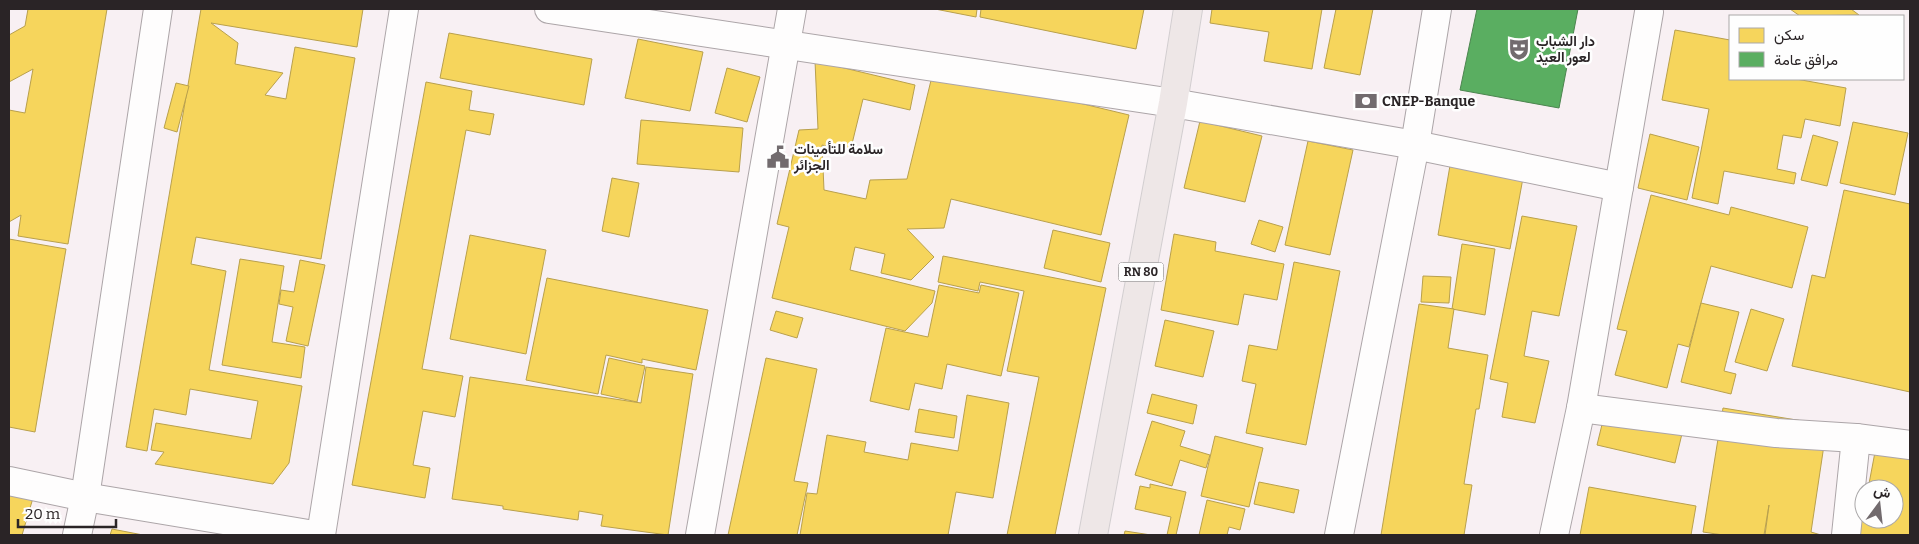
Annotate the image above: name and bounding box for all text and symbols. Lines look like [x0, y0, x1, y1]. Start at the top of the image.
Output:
legend [1729, 15, 1904, 80]
text: سكن [1774, 26, 1804, 45]
place label: دار الشباب لعور العيد [1536, 33, 1595, 66]
theatre icon: دار الشباب لعور العيد [1506, 36, 1532, 62]
text: مرافق عامة [1774, 51, 1838, 70]
bank icon: CNEP-Banque [1353, 88, 1379, 114]
place label: CNEP-Banque [1382, 93, 1475, 110]
place label: سلامة للتأمينات الجزائر [793, 141, 883, 174]
public building icon: سلامة للتأمينات الجزائر [765, 144, 791, 170]
road number: RN 80 [1118, 262, 1164, 282]
north arrow [1854, 479, 1904, 529]
text: ش [1872, 482, 1893, 502]
scale bar [18, 496, 115, 528]
text: 20 m [25, 505, 61, 523]

